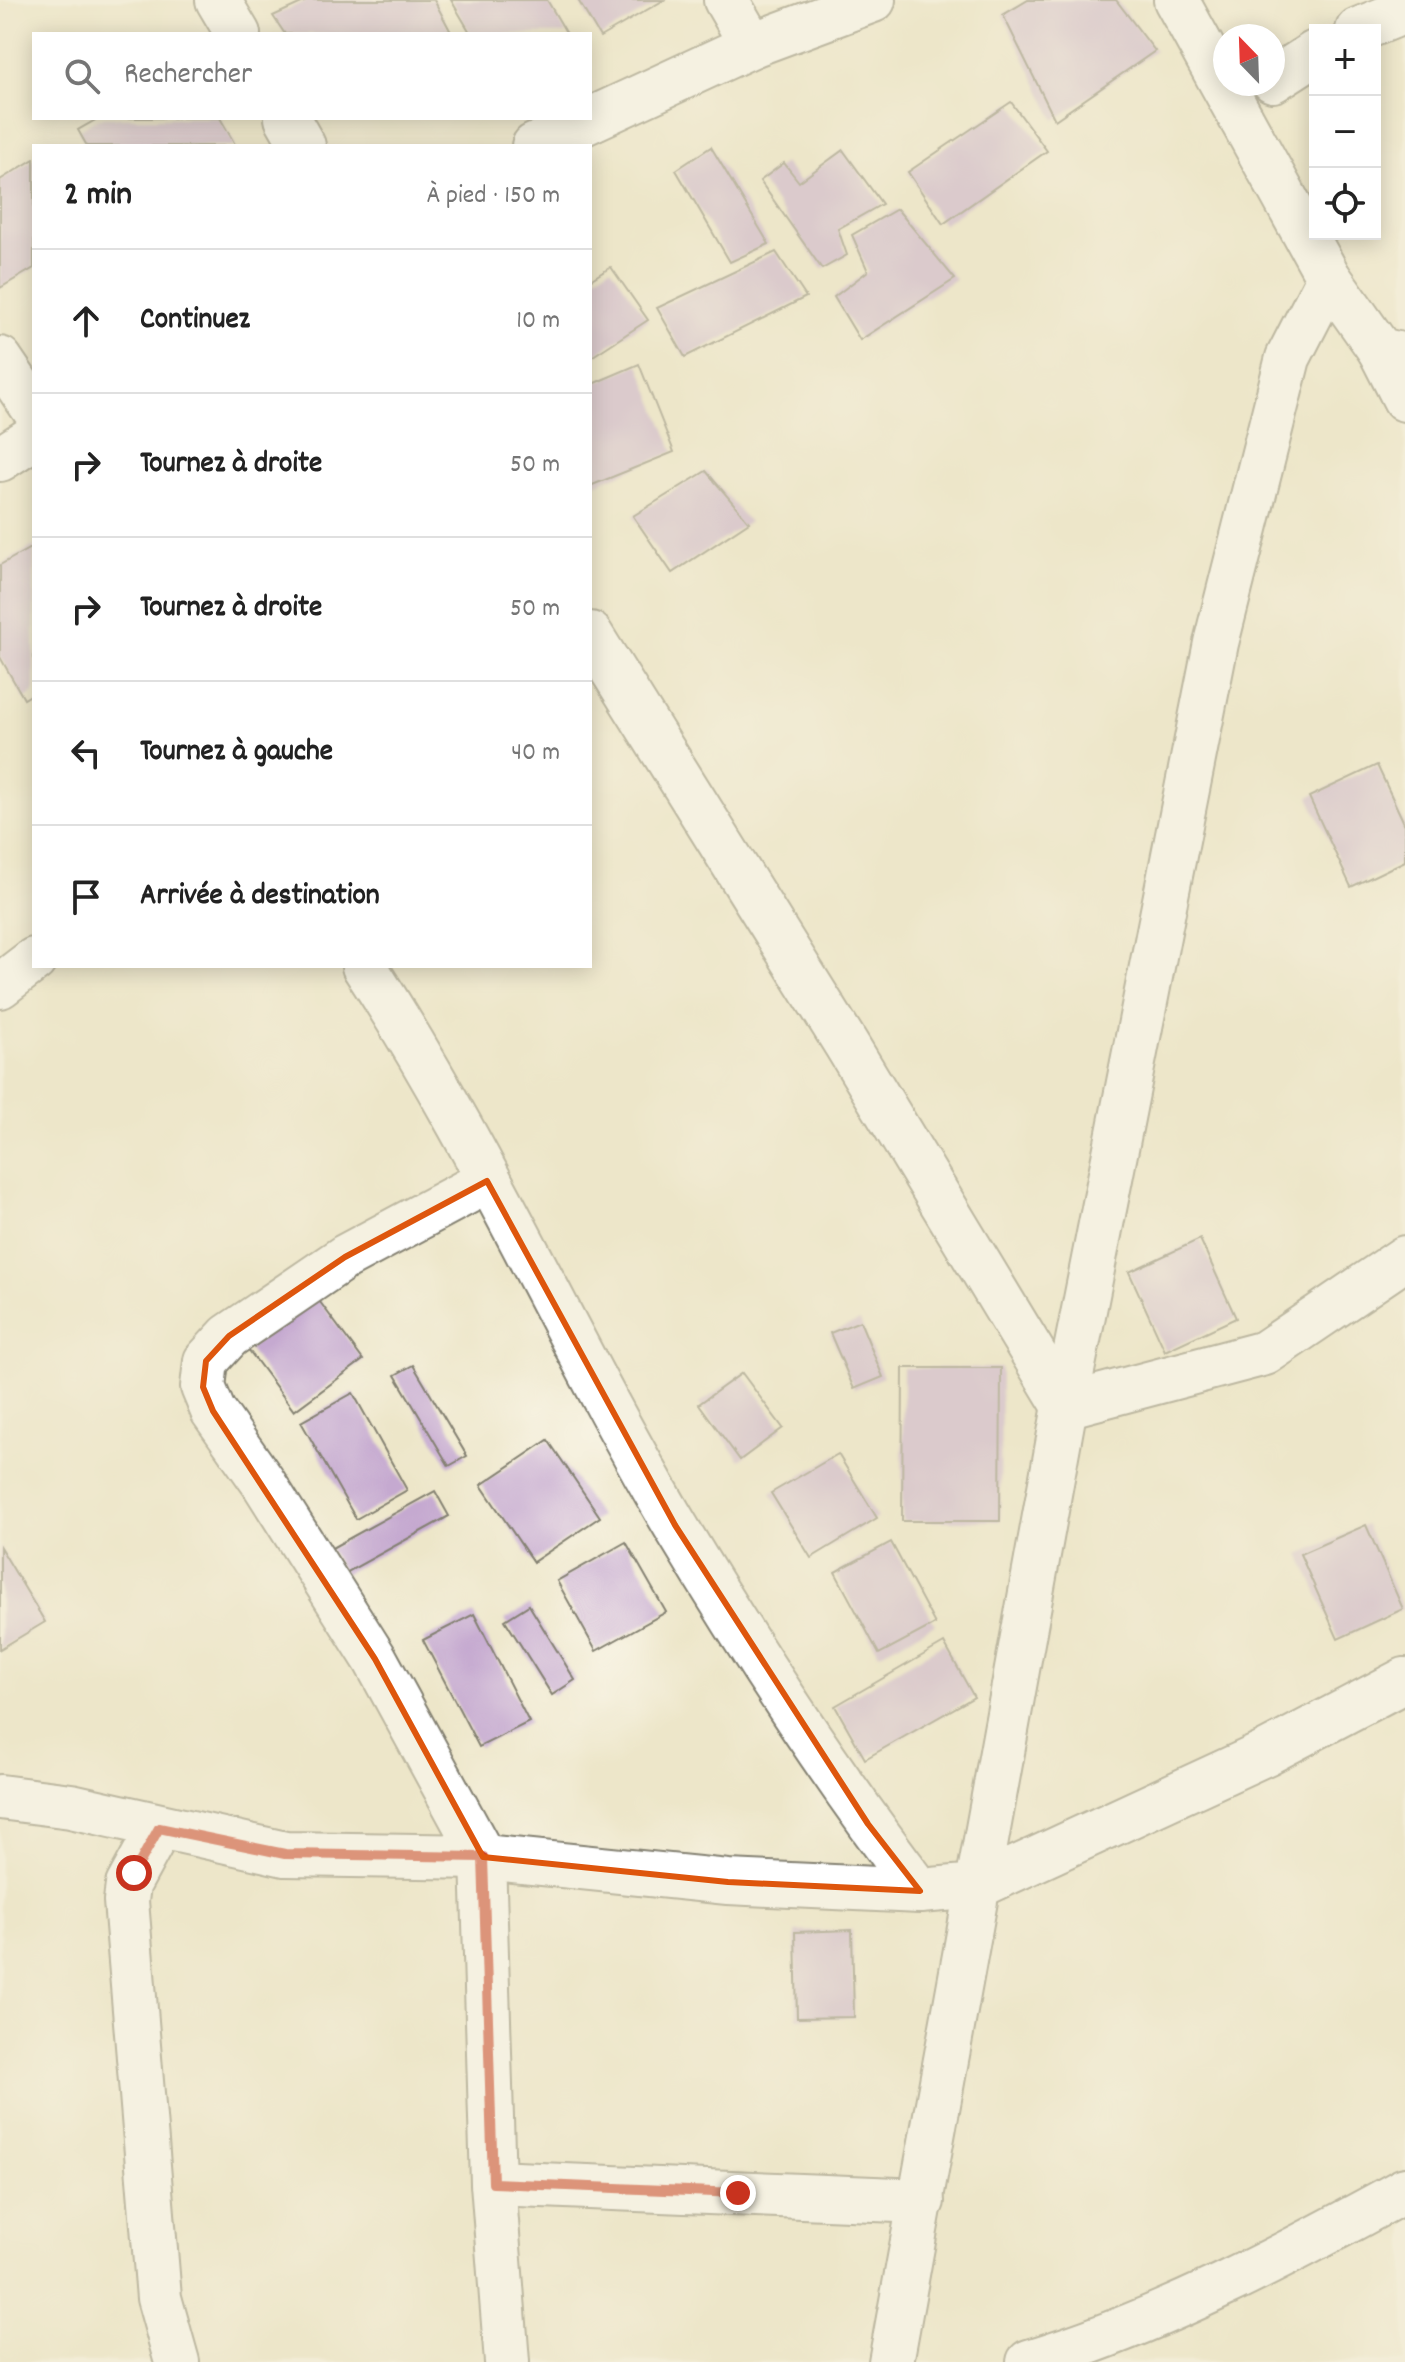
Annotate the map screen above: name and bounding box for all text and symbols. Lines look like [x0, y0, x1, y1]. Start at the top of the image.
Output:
north arrow [1213, 24, 1285, 96]
map controls [1309, 24, 1381, 240]
button: + [1309, 24, 1381, 96]
search box [32, 32, 592, 120]
icon: search [60, 54, 104, 98]
text: Rechercher [124, 55, 252, 98]
button: − [1309, 96, 1381, 168]
button: locate [1309, 168, 1381, 240]
text: 2 min [64, 172, 132, 221]
text: À pied · 150 m [427, 178, 560, 215]
icon: ahead [64, 299, 108, 343]
text: Continuez [140, 300, 250, 343]
text: 10 m [516, 303, 560, 340]
icon: right [64, 443, 108, 487]
text: Tournez à droite [140, 444, 322, 487]
text: 50 m [510, 447, 560, 484]
icon: right [64, 587, 108, 631]
text: Tournez à droite [140, 588, 322, 631]
text: 50 m [510, 591, 560, 628]
icon: left [64, 731, 108, 775]
text: Tournez à gauche [140, 732, 333, 775]
text: 40 m [511, 735, 560, 772]
icon: arrive [64, 875, 108, 919]
text: Arrivée à destination [140, 876, 380, 919]
route start [116, 1855, 152, 1891]
route end [720, 2175, 756, 2211]

